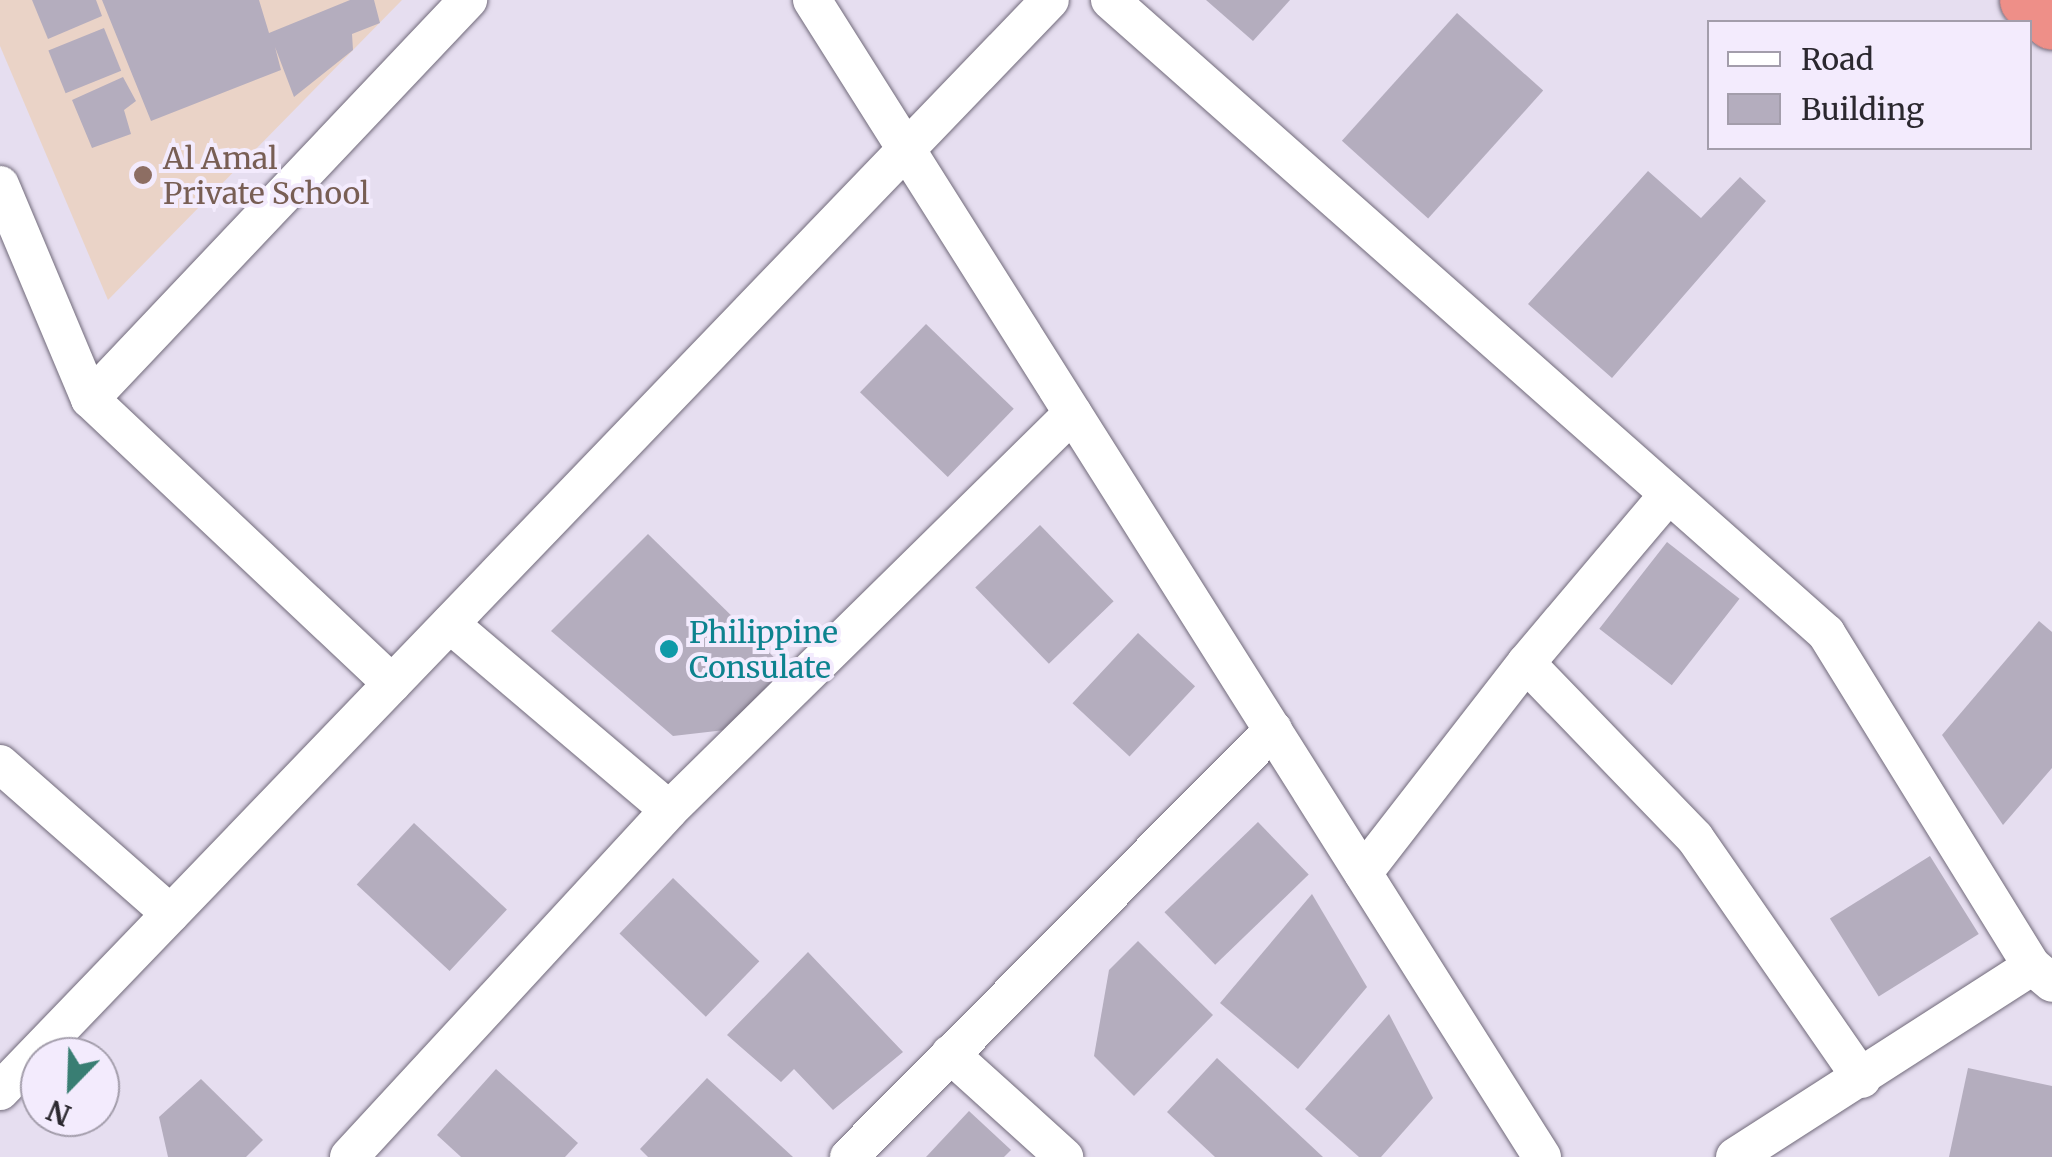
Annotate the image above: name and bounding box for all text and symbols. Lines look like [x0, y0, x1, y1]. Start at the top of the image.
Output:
legend [1707, 20, 2032, 150]
text: Road [1801, 40, 1874, 78]
text: Building [1801, 90, 1924, 128]
place label: Al Amal Private School [163, 140, 369, 210]
marker: Al Amal Private School [132, 164, 154, 186]
place label: Philippine Consulate [689, 614, 838, 684]
marker: Philippine Consulate [658, 638, 680, 660]
north arrow [20, 1037, 120, 1137]
text: N [42, 1092, 76, 1134]

